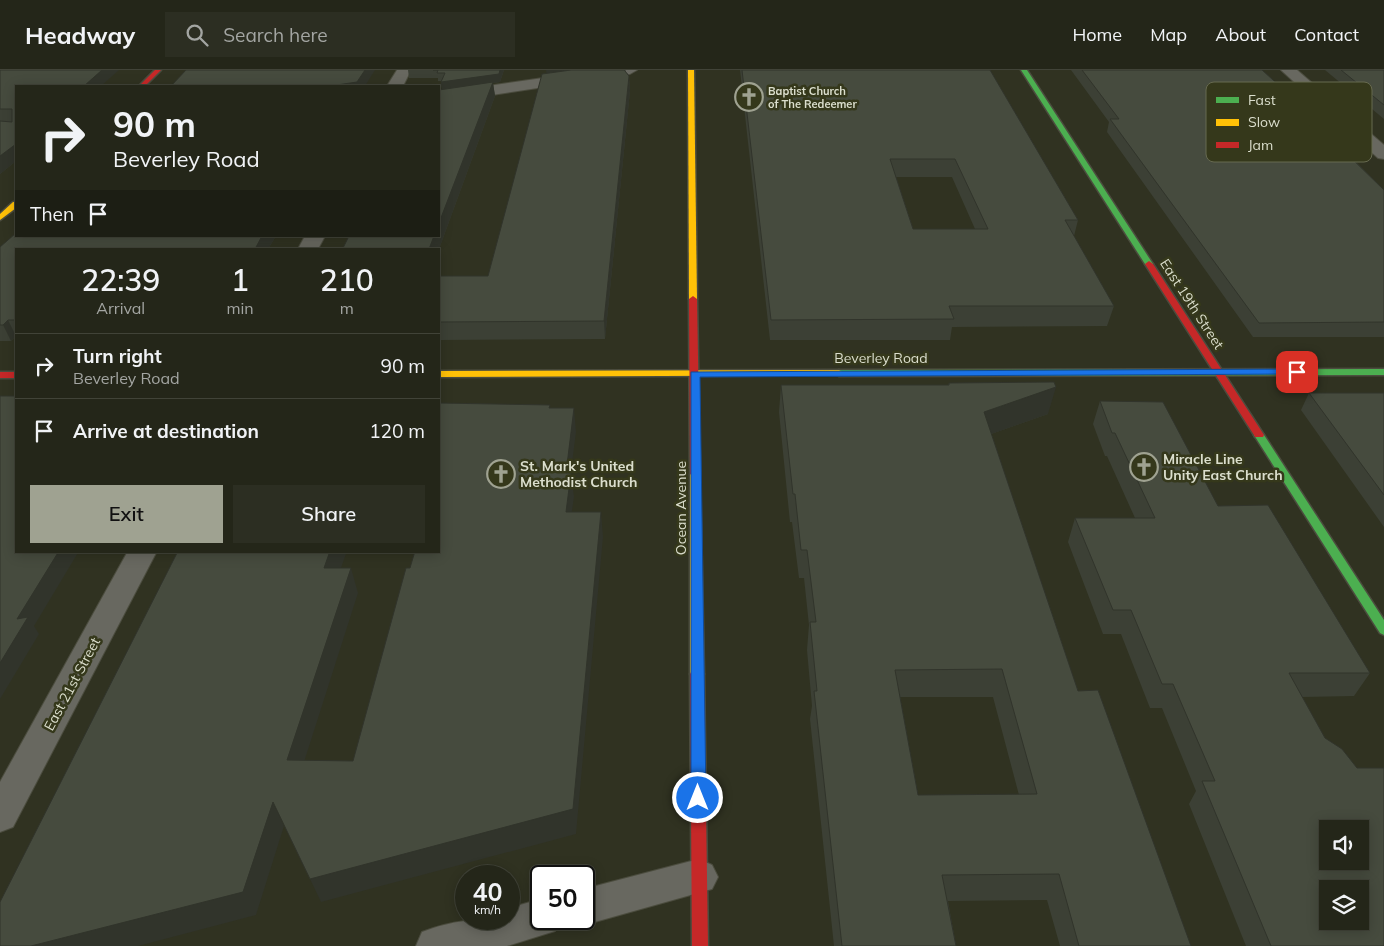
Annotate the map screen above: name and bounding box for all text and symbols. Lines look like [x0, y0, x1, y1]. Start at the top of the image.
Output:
search box [165, 12, 515, 57]
text: Headway [25, 20, 135, 50]
icon: search [183, 21, 211, 49]
text: Search here [223, 23, 328, 47]
text: Home [1072, 23, 1122, 46]
text: Map [1150, 23, 1187, 46]
text: About [1215, 23, 1266, 46]
text: Contact [1294, 23, 1359, 46]
church icon: Baptist Church of The Redeemer [734, 82, 764, 112]
legend [1206, 82, 1372, 162]
place label: Baptist Church of The Redeemer [768, 84, 857, 111]
text: Fast [1248, 91, 1276, 109]
text: 90 m [113, 102, 196, 146]
icon: right [30, 105, 95, 170]
text: Slow [1248, 113, 1280, 131]
text: Jam [1248, 136, 1273, 154]
text: Beverley Road [113, 145, 260, 173]
icon: arrive [84, 200, 112, 228]
text: Then [30, 202, 74, 226]
street label: East 19th Street [1156, 255, 1228, 353]
text: 22:39 [81, 261, 160, 299]
text: 1 [231, 261, 249, 299]
text: 210 [320, 261, 374, 299]
text: Arrival [96, 298, 145, 318]
text: min [226, 298, 254, 318]
text: m [340, 298, 354, 318]
text: Turn right [73, 344, 162, 368]
street label: Beverley Road [834, 349, 928, 367]
pin [1276, 351, 1318, 393]
icon: right [30, 352, 58, 380]
text: 90 m [381, 354, 425, 378]
icon: arrive [1283, 358, 1311, 386]
text: Beverley Road [73, 368, 180, 388]
icon: arrive [30, 417, 58, 445]
text: Arrive at destination [73, 419, 259, 443]
text: 120 m [369, 419, 425, 443]
place label: Miracle Line Unity East Church [1163, 450, 1283, 484]
church icon: Miracle Line Unity East Church [1129, 452, 1159, 482]
place label: St. Mark's United Methodist Church [520, 457, 638, 491]
church icon: St. Mark's United Methodist Church [486, 459, 516, 489]
street label: Ocean Avenue [672, 461, 690, 555]
button: Exit [30, 485, 223, 543]
button: Share [233, 485, 425, 543]
street label: East 21st Street [40, 634, 104, 734]
position arrow [671, 771, 723, 823]
map controls [1319, 820, 1369, 930]
button: sound [1319, 820, 1369, 870]
speed limit sign: 50 [530, 865, 595, 930]
text: 40 [472, 876, 503, 907]
button: layers [1319, 880, 1369, 930]
text: km/h [474, 902, 501, 917]

